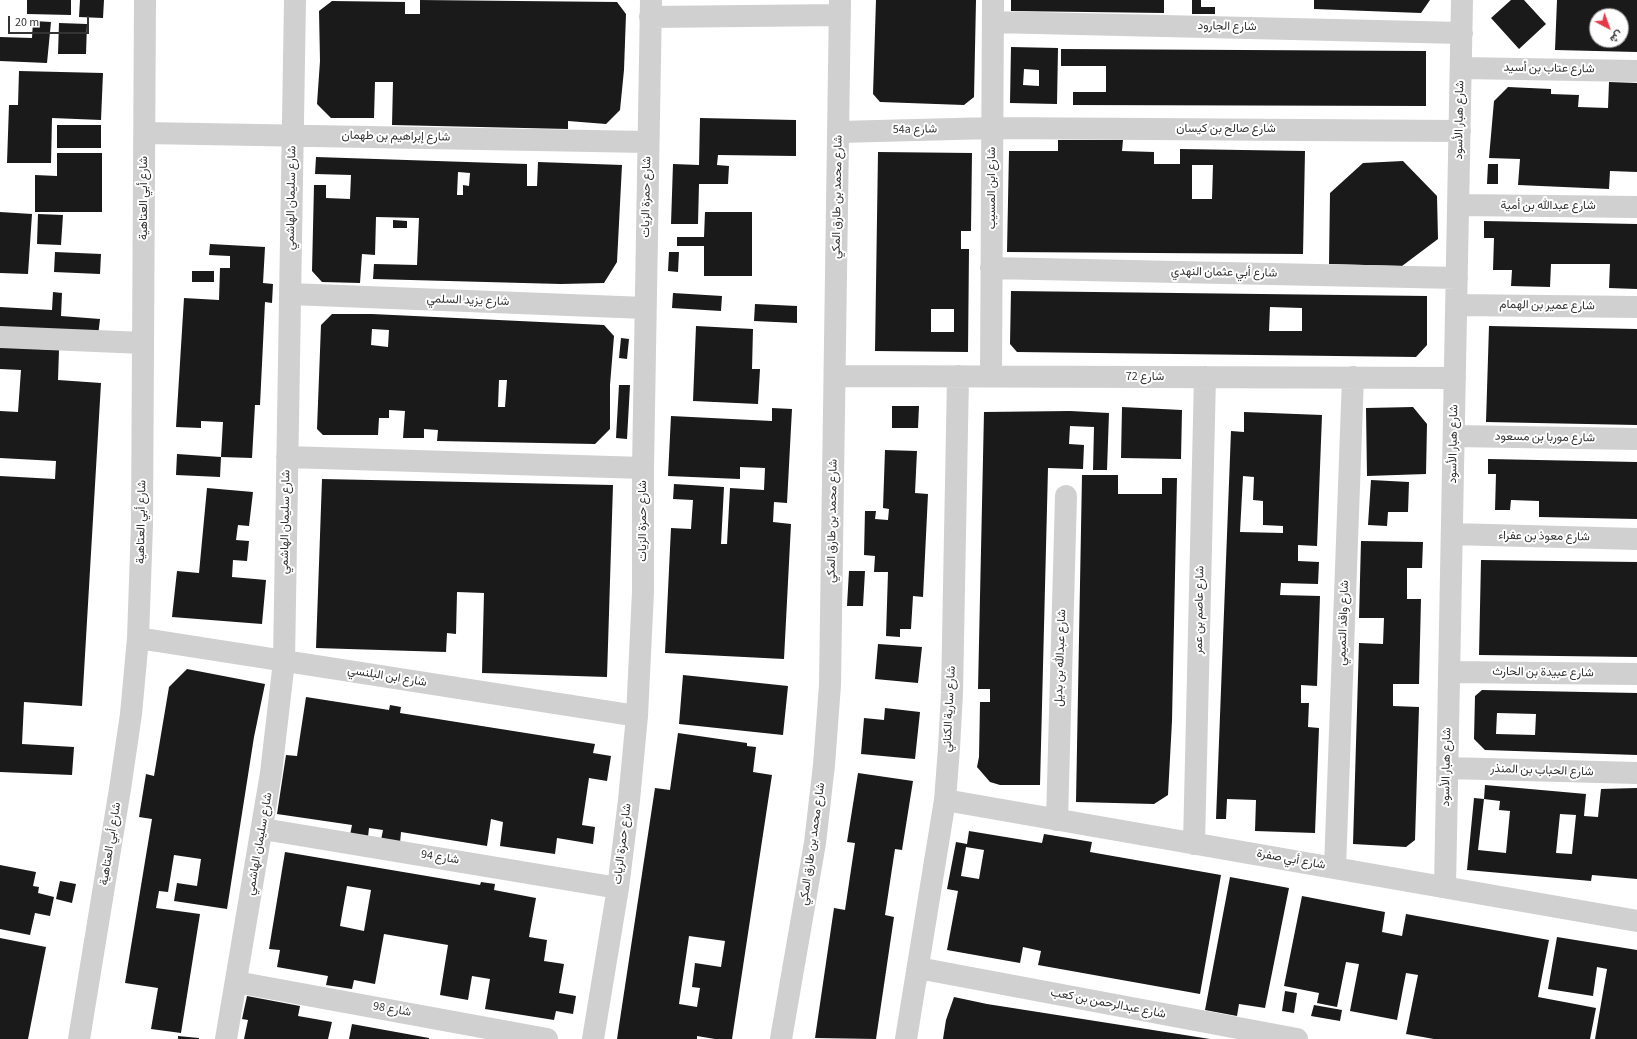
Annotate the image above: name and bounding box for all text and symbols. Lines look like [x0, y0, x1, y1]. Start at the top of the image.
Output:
scale bar [10, 8, 91, 34]
north arrow [1589, 8, 1629, 48]
text: 20 m [15, 14, 39, 31]
street label: شارع الجارود [1197, 19, 1257, 35]
text: ش [1607, 27, 1626, 47]
street label: شارع عتاب بن أسيد [1503, 61, 1595, 77]
street label: شارع هبار الأسود [1452, 80, 1468, 160]
street label: 54a شارع [893, 122, 937, 138]
street label: شارع صالح بن كيسان [1176, 122, 1276, 136]
street label: شارع إبراهيم بن طهمان [342, 129, 450, 145]
street label: شارع محمد بن طارق المكي [830, 135, 846, 259]
street label: شارع سليمان الهاشمي [284, 146, 300, 250]
street label: شارع ابن المسيب [985, 147, 999, 229]
street label: شارع أبي العتاهية [137, 156, 151, 240]
street label: شارع حمزة الزيات [639, 156, 655, 238]
street label: شارع عبدالله بن أمية [1500, 199, 1596, 213]
street label: شارع أبي عثمان النهدي [1171, 265, 1277, 281]
street label: شارع يزيد السلمي [426, 292, 510, 310]
street label: شارع عمير بن الهمام [1499, 298, 1595, 314]
street label: شارع 72 [1126, 370, 1164, 384]
street label: شارع هبار الأسود [1446, 404, 1462, 484]
street label: شارع موربا بن مسعود [1495, 430, 1595, 446]
street label: شارع محمد بن طارق المكي [825, 459, 841, 583]
street label: شارع سليمان الهاشمي [278, 470, 294, 574]
street label: شارع أبي العتاهية [134, 480, 150, 564]
street label: شارع حمزة الزيات [636, 480, 650, 562]
street label: شارع معوذ بن عفراء [1498, 529, 1590, 545]
street label: شارع عاصم بن عمر [1192, 566, 1208, 654]
street label: شارع واقد التميمي [1335, 580, 1353, 666]
street label: شارع عبدالله بن بديل [1052, 609, 1070, 707]
street label: شارع ابن البلنسي [346, 664, 428, 690]
street label: شارع سارية الكناني [941, 665, 959, 753]
street label: شارع عبيدة بن الحارث [1492, 665, 1594, 681]
street label: شارع هبار الأسود [1439, 727, 1455, 807]
street label: شارع الحباب بن المنذر [1490, 762, 1594, 780]
street label: شارع محمد بن طارق المكي [797, 782, 829, 906]
street label: شارع سليمان الهاشمي [244, 791, 276, 897]
street label: شارع أبي العتاهية [97, 801, 125, 887]
street label: شارع حمزة الزيات [611, 803, 635, 885]
street label: شارع أبي صفرة [1256, 847, 1326, 873]
street label: شارع 94 [420, 848, 460, 868]
street label: شارع عبدالرحمن بن كعب [1049, 986, 1167, 1022]
street label: شارع 98 [372, 1000, 412, 1020]

